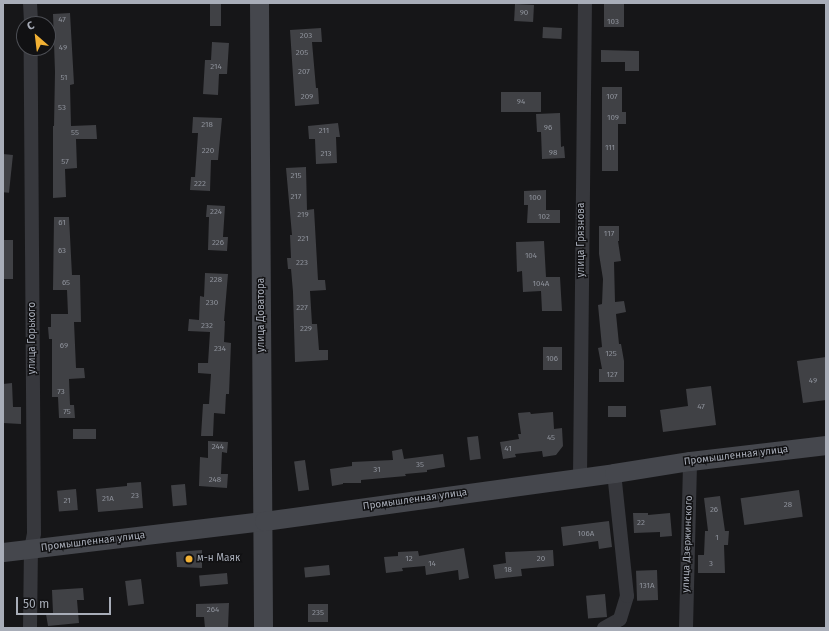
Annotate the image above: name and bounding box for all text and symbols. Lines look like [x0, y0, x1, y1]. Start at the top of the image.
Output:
house number: 90 [520, 8, 528, 18]
house number: 47 [58, 15, 66, 25]
north arrow [16, 16, 56, 56]
house number: 103 [607, 17, 619, 27]
text: С [25, 19, 36, 33]
house number: 203 [300, 31, 312, 41]
house number: 49 [59, 43, 67, 53]
house number: 205 [296, 48, 308, 58]
house number: 214 [210, 62, 222, 72]
house number: 207 [298, 67, 310, 77]
house number: 51 [60, 73, 68, 83]
house number: 209 [301, 92, 313, 102]
house number: 107 [606, 92, 618, 102]
house number: 94 [517, 97, 525, 107]
house number: 53 [58, 103, 66, 113]
house number: 109 [607, 113, 619, 123]
house number: 218 [201, 120, 213, 130]
house number: 96 [544, 123, 552, 133]
house number: 211 [319, 126, 329, 136]
house number: 55 [71, 128, 79, 138]
house number: 111 [605, 143, 615, 153]
house number: 220 [202, 146, 214, 156]
house number: 98 [549, 148, 557, 158]
house number: 213 [320, 149, 332, 159]
house number: 57 [61, 157, 69, 167]
house number: 215 [290, 171, 302, 181]
house number: 222 [194, 179, 206, 189]
house number: 217 [291, 192, 301, 202]
house number: 100 [529, 193, 541, 203]
street label: улица Грязнова [576, 203, 588, 277]
house number: 224 [210, 207, 222, 217]
house number: 219 [297, 210, 309, 220]
house number: 102 [538, 212, 550, 222]
house number: 61 [58, 218, 66, 228]
house number: 117 [604, 229, 614, 239]
house number: 221 [297, 234, 309, 244]
house number: 226 [212, 238, 224, 248]
house number: 63 [58, 246, 66, 256]
house number: 104 [525, 251, 537, 261]
house number: 223 [296, 258, 308, 268]
house number: 228 [210, 275, 222, 285]
house number: 65 [62, 278, 70, 288]
street label: улица Доватора [256, 278, 268, 352]
house number: 104А [533, 279, 549, 289]
house number: 230 [206, 298, 218, 308]
street label: улица Горького [27, 302, 39, 374]
house number: 227 [296, 303, 308, 313]
house number: 232 [201, 321, 213, 331]
house number: 229 [300, 324, 312, 334]
house number: 69 [60, 341, 68, 351]
house number: 234 [214, 344, 226, 354]
house number: 125 [605, 349, 617, 359]
house number: 106 [546, 354, 558, 364]
house number: 127 [607, 370, 617, 380]
house number: 49 [809, 376, 817, 386]
house number: 73 [57, 387, 65, 397]
house number: 47 [697, 402, 705, 412]
house number: 75 [63, 407, 71, 417]
house number: 45 [547, 433, 555, 443]
house number: 244 [212, 442, 224, 452]
house number: 41 [504, 444, 512, 454]
street label: Промышленная улица [683, 444, 789, 468]
house number: 35 [416, 460, 424, 470]
house number: 31 [373, 465, 381, 475]
house number: 248 [209, 475, 221, 485]
street label: Промышленная улица [362, 487, 468, 513]
house number: 23 [131, 491, 139, 501]
house number: 21А [102, 494, 114, 504]
street label: улица Дзержинского [680, 495, 696, 593]
house number: 21 [63, 496, 71, 506]
house number: 28 [784, 500, 792, 510]
house number: 26 [710, 505, 718, 515]
house number: 22 [637, 518, 645, 528]
house number: 106А [578, 529, 594, 539]
street label: Промышленная улица [40, 530, 146, 554]
house number: 1 [715, 533, 719, 543]
place label: м-н Маяк [197, 553, 240, 565]
marker: м-н Маяк [184, 554, 194, 564]
house number: 12 [405, 554, 413, 564]
house number: 20 [537, 554, 545, 564]
house number: 14 [428, 559, 436, 569]
house number: 3 [709, 559, 713, 569]
house number: 18 [504, 565, 512, 575]
house number: 131А [639, 581, 655, 591]
scale bar [18, 589, 113, 615]
text: 50 m [23, 597, 49, 611]
house number: 264 [207, 605, 219, 615]
house number: 235 [312, 608, 324, 618]

